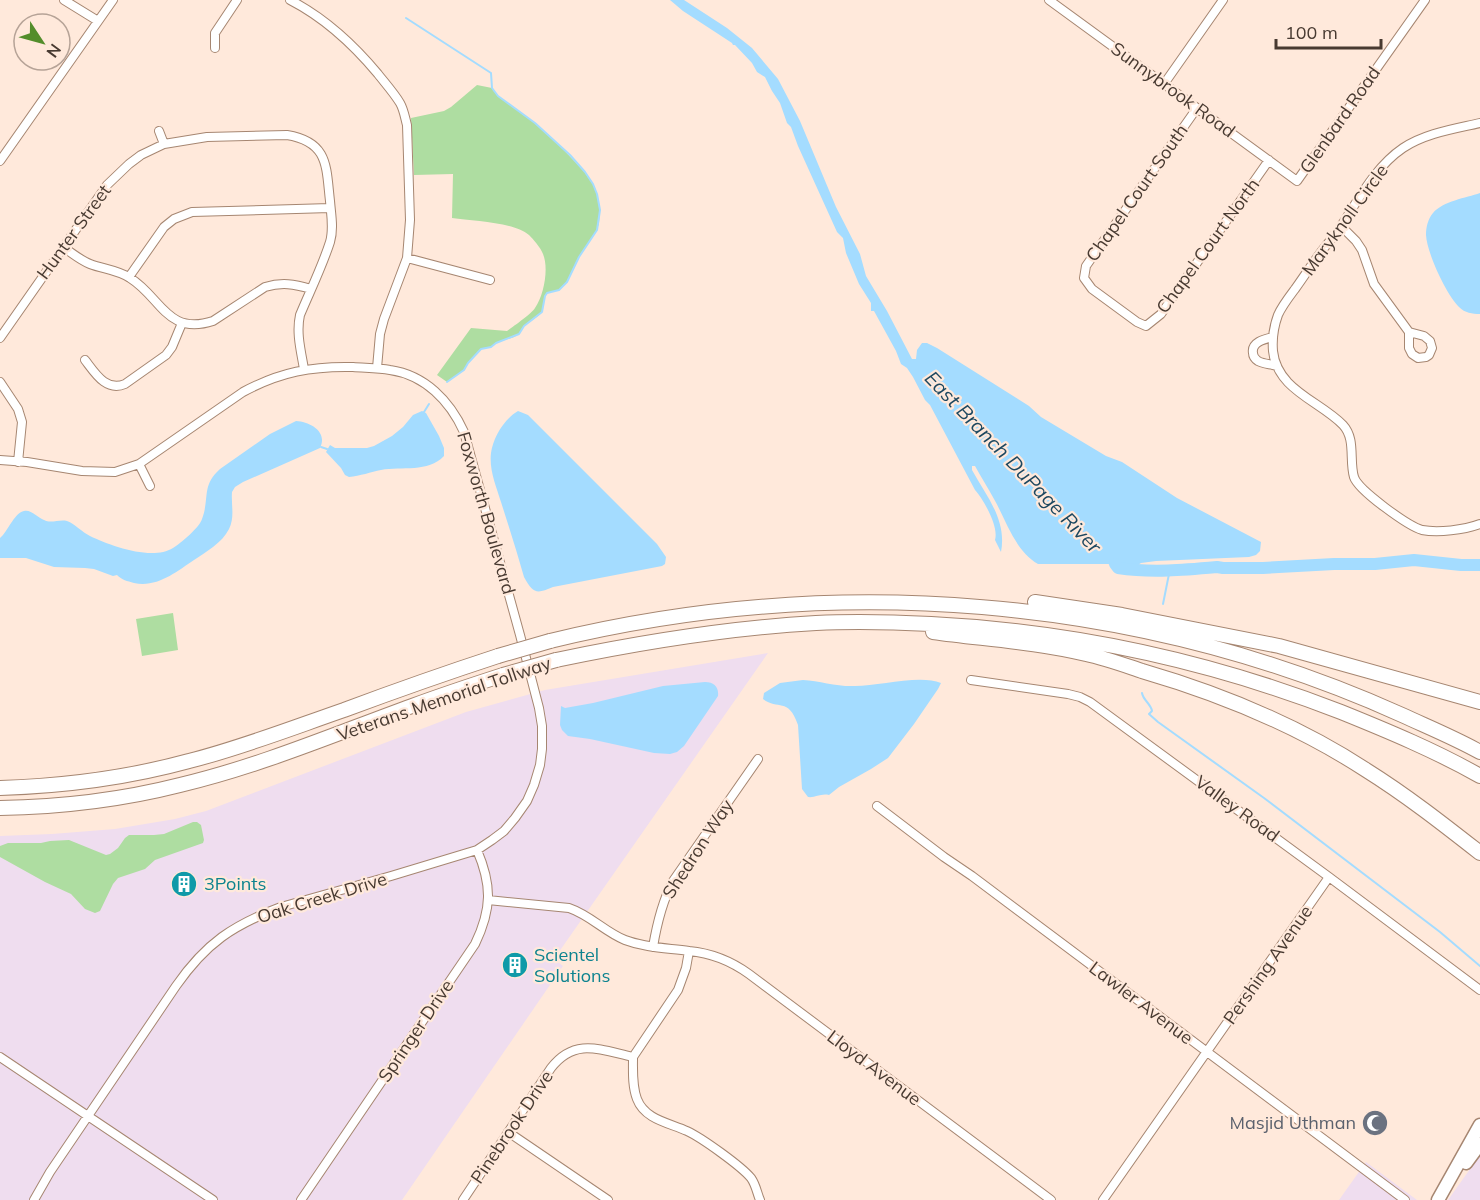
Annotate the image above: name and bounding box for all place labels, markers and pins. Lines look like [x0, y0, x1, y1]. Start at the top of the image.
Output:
building icon: 3Points [169, 869, 199, 899]
place label: 3Points [204, 872, 267, 895]
place label: Scientel Solutions [534, 943, 611, 987]
building icon: Scientel Solutions [500, 950, 530, 980]
mosque icon: Masjid Uthman [1360, 1108, 1390, 1138]
place label: Masjid Uthman [1230, 1111, 1356, 1134]

